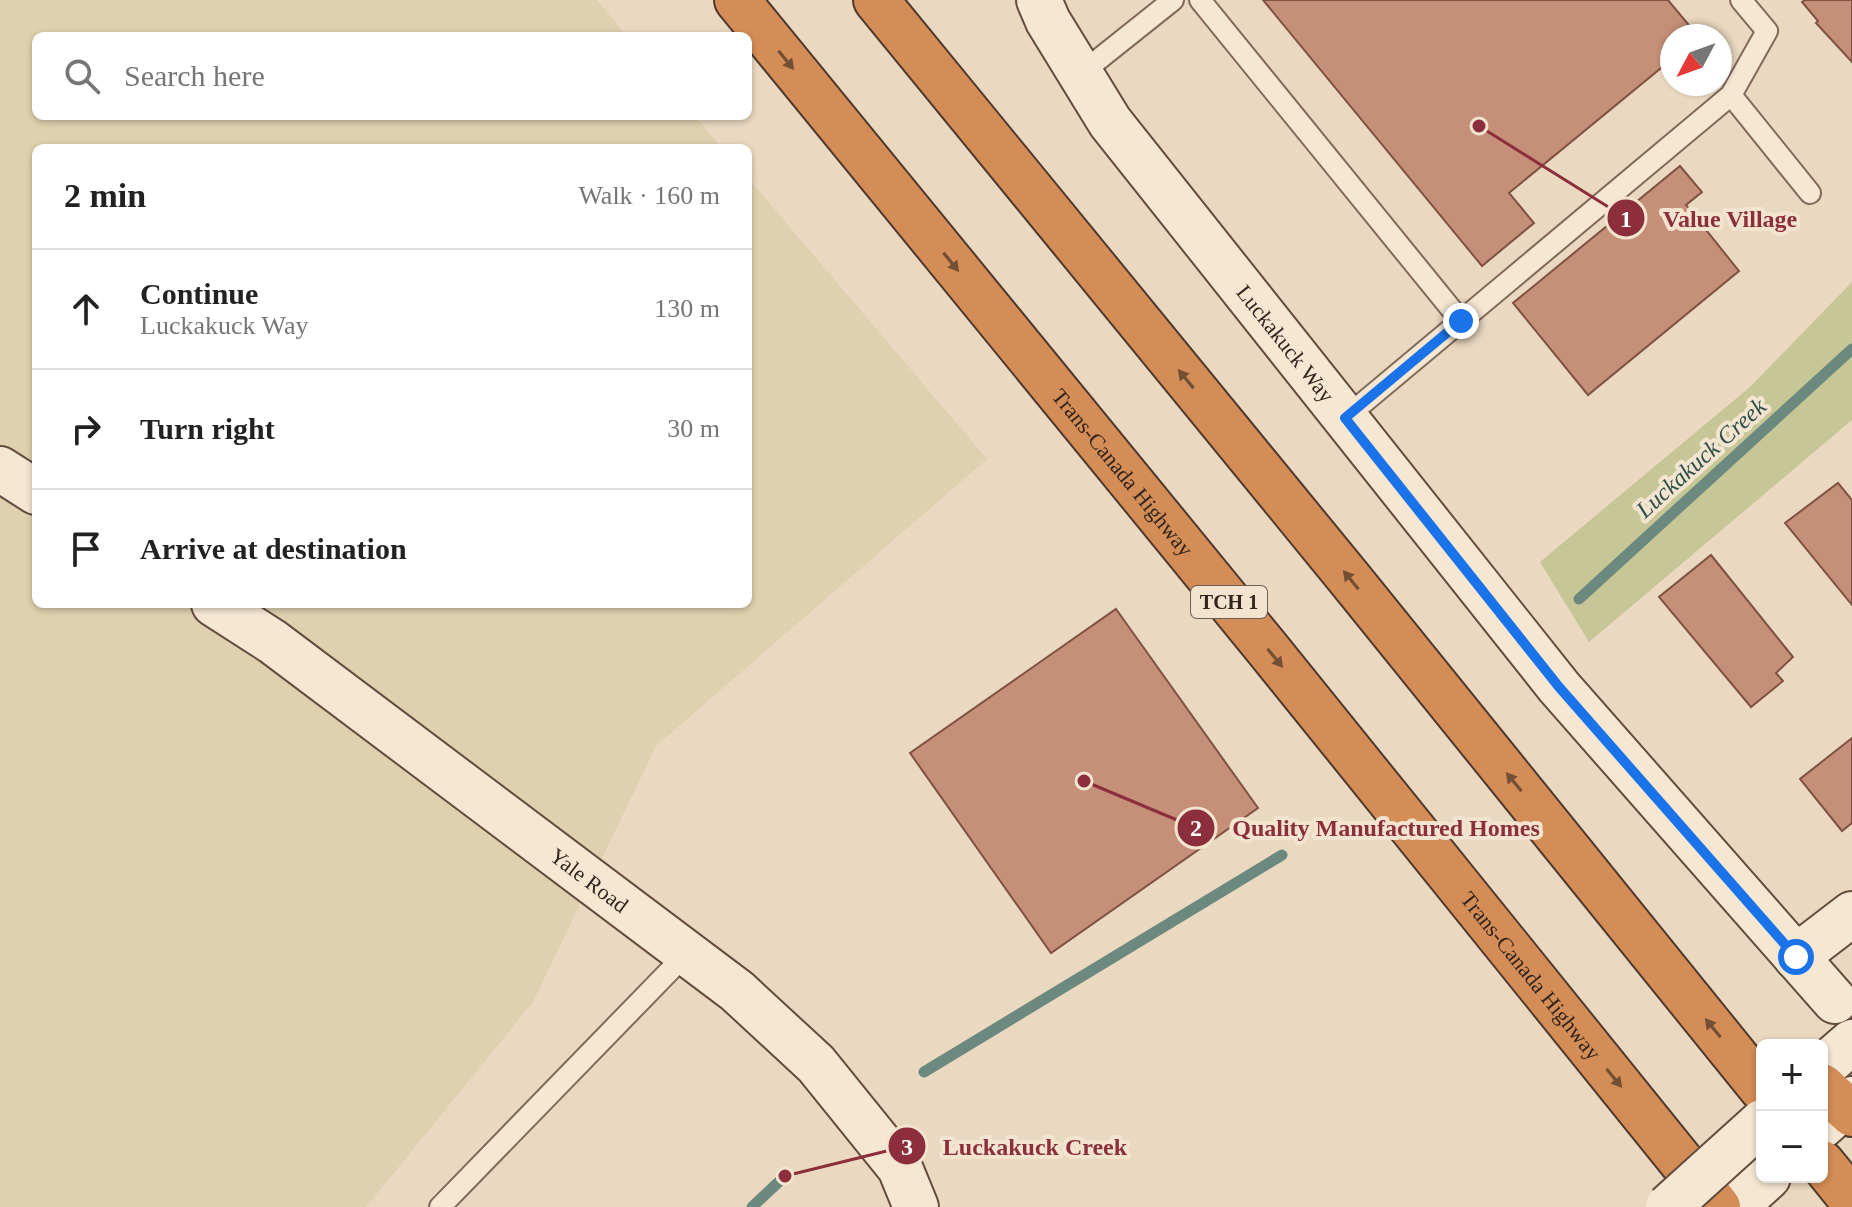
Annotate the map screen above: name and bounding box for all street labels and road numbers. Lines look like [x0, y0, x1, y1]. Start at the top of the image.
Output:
street label: Luckakuck Way [1231, 280, 1340, 407]
street label: Trans-Canada Highway [1047, 384, 1198, 561]
road number: TCH 1 [1191, 586, 1267, 618]
street label: Yale Road [545, 843, 633, 918]
street label: Trans-Canada Highway [1456, 887, 1606, 1065]

